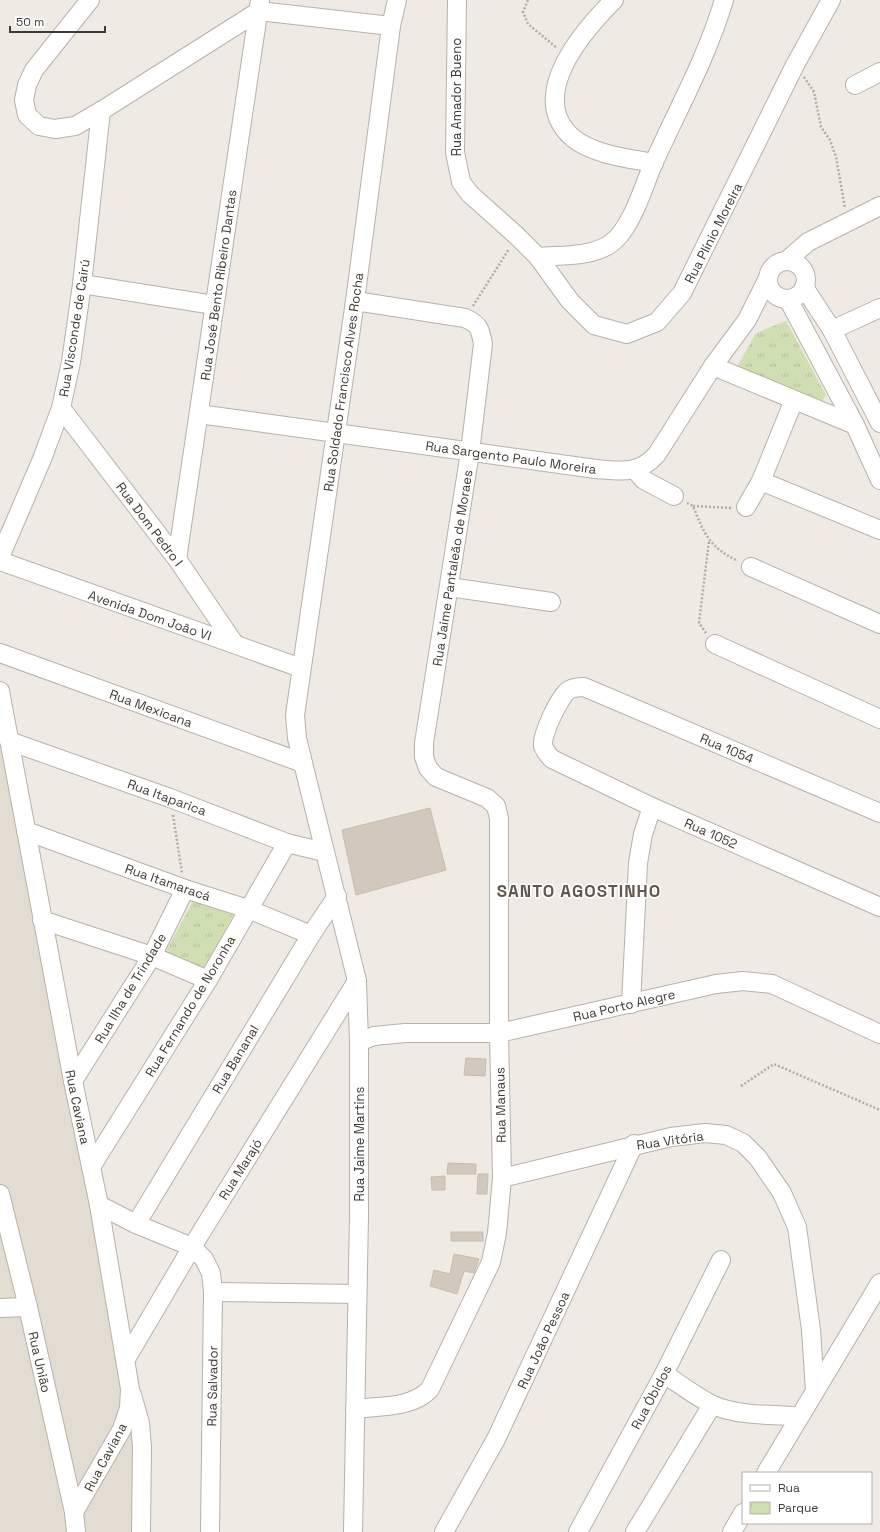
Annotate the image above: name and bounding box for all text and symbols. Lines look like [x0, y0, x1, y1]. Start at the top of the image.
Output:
scale bar [10, 8, 105, 34]
text: 50 m [16, 14, 44, 30]
street label: Rua Amador Bueno [448, 38, 465, 156]
street label: Rua Plínio Moreira [681, 180, 746, 286]
street label: Rua José Bento Ribeiro Dantas [197, 189, 240, 381]
street label: Rua Visconde de Cairú [55, 258, 94, 398]
street label: Rua Soldado Francisco Alves Rocha [320, 271, 367, 493]
street label: Rua Sargento Paulo Moreira [424, 437, 598, 478]
street label: Rua Jaime Pantaleão de Moraes [429, 469, 476, 667]
street label: Rua Dom Pedro I [112, 479, 187, 570]
street label: Avenida Dom João VI [86, 586, 214, 645]
street label: Rua Mexicana [107, 686, 195, 732]
street label: Rua 1054 [697, 730, 756, 767]
street label: Rua Itaparica [125, 775, 209, 820]
street label: Rua 1052 [682, 814, 740, 853]
street label: Rua Itamaracá [123, 860, 213, 905]
district label: SANTO AGOSTINHO [497, 880, 661, 902]
street label: Rua Ilha de Trindade [91, 930, 170, 1046]
street label: Rua Fernando de Noronha [141, 932, 240, 1080]
street label: Rua Porto Alegre [571, 985, 677, 1025]
street label: Rua Bananal [208, 1022, 263, 1097]
street label: Rua Manaus [491, 1067, 510, 1143]
street label: Rua Caviana [61, 1068, 94, 1146]
street label: Rua Jaime Martins [351, 1086, 368, 1201]
street label: Rua Vitória [636, 1127, 705, 1154]
street label: Rua Marajó [215, 1135, 266, 1203]
street label: Rua João Pessoa [513, 1288, 574, 1392]
street label: Rua União [24, 1330, 55, 1394]
street label: Rua Salvador [203, 1345, 222, 1427]
street label: Rua Óbidos [627, 1362, 676, 1432]
street label: Rua Caviana [80, 1419, 131, 1495]
legend [742, 1472, 872, 1524]
text: Rua [778, 1480, 800, 1496]
text: Parque [778, 1500, 818, 1516]

